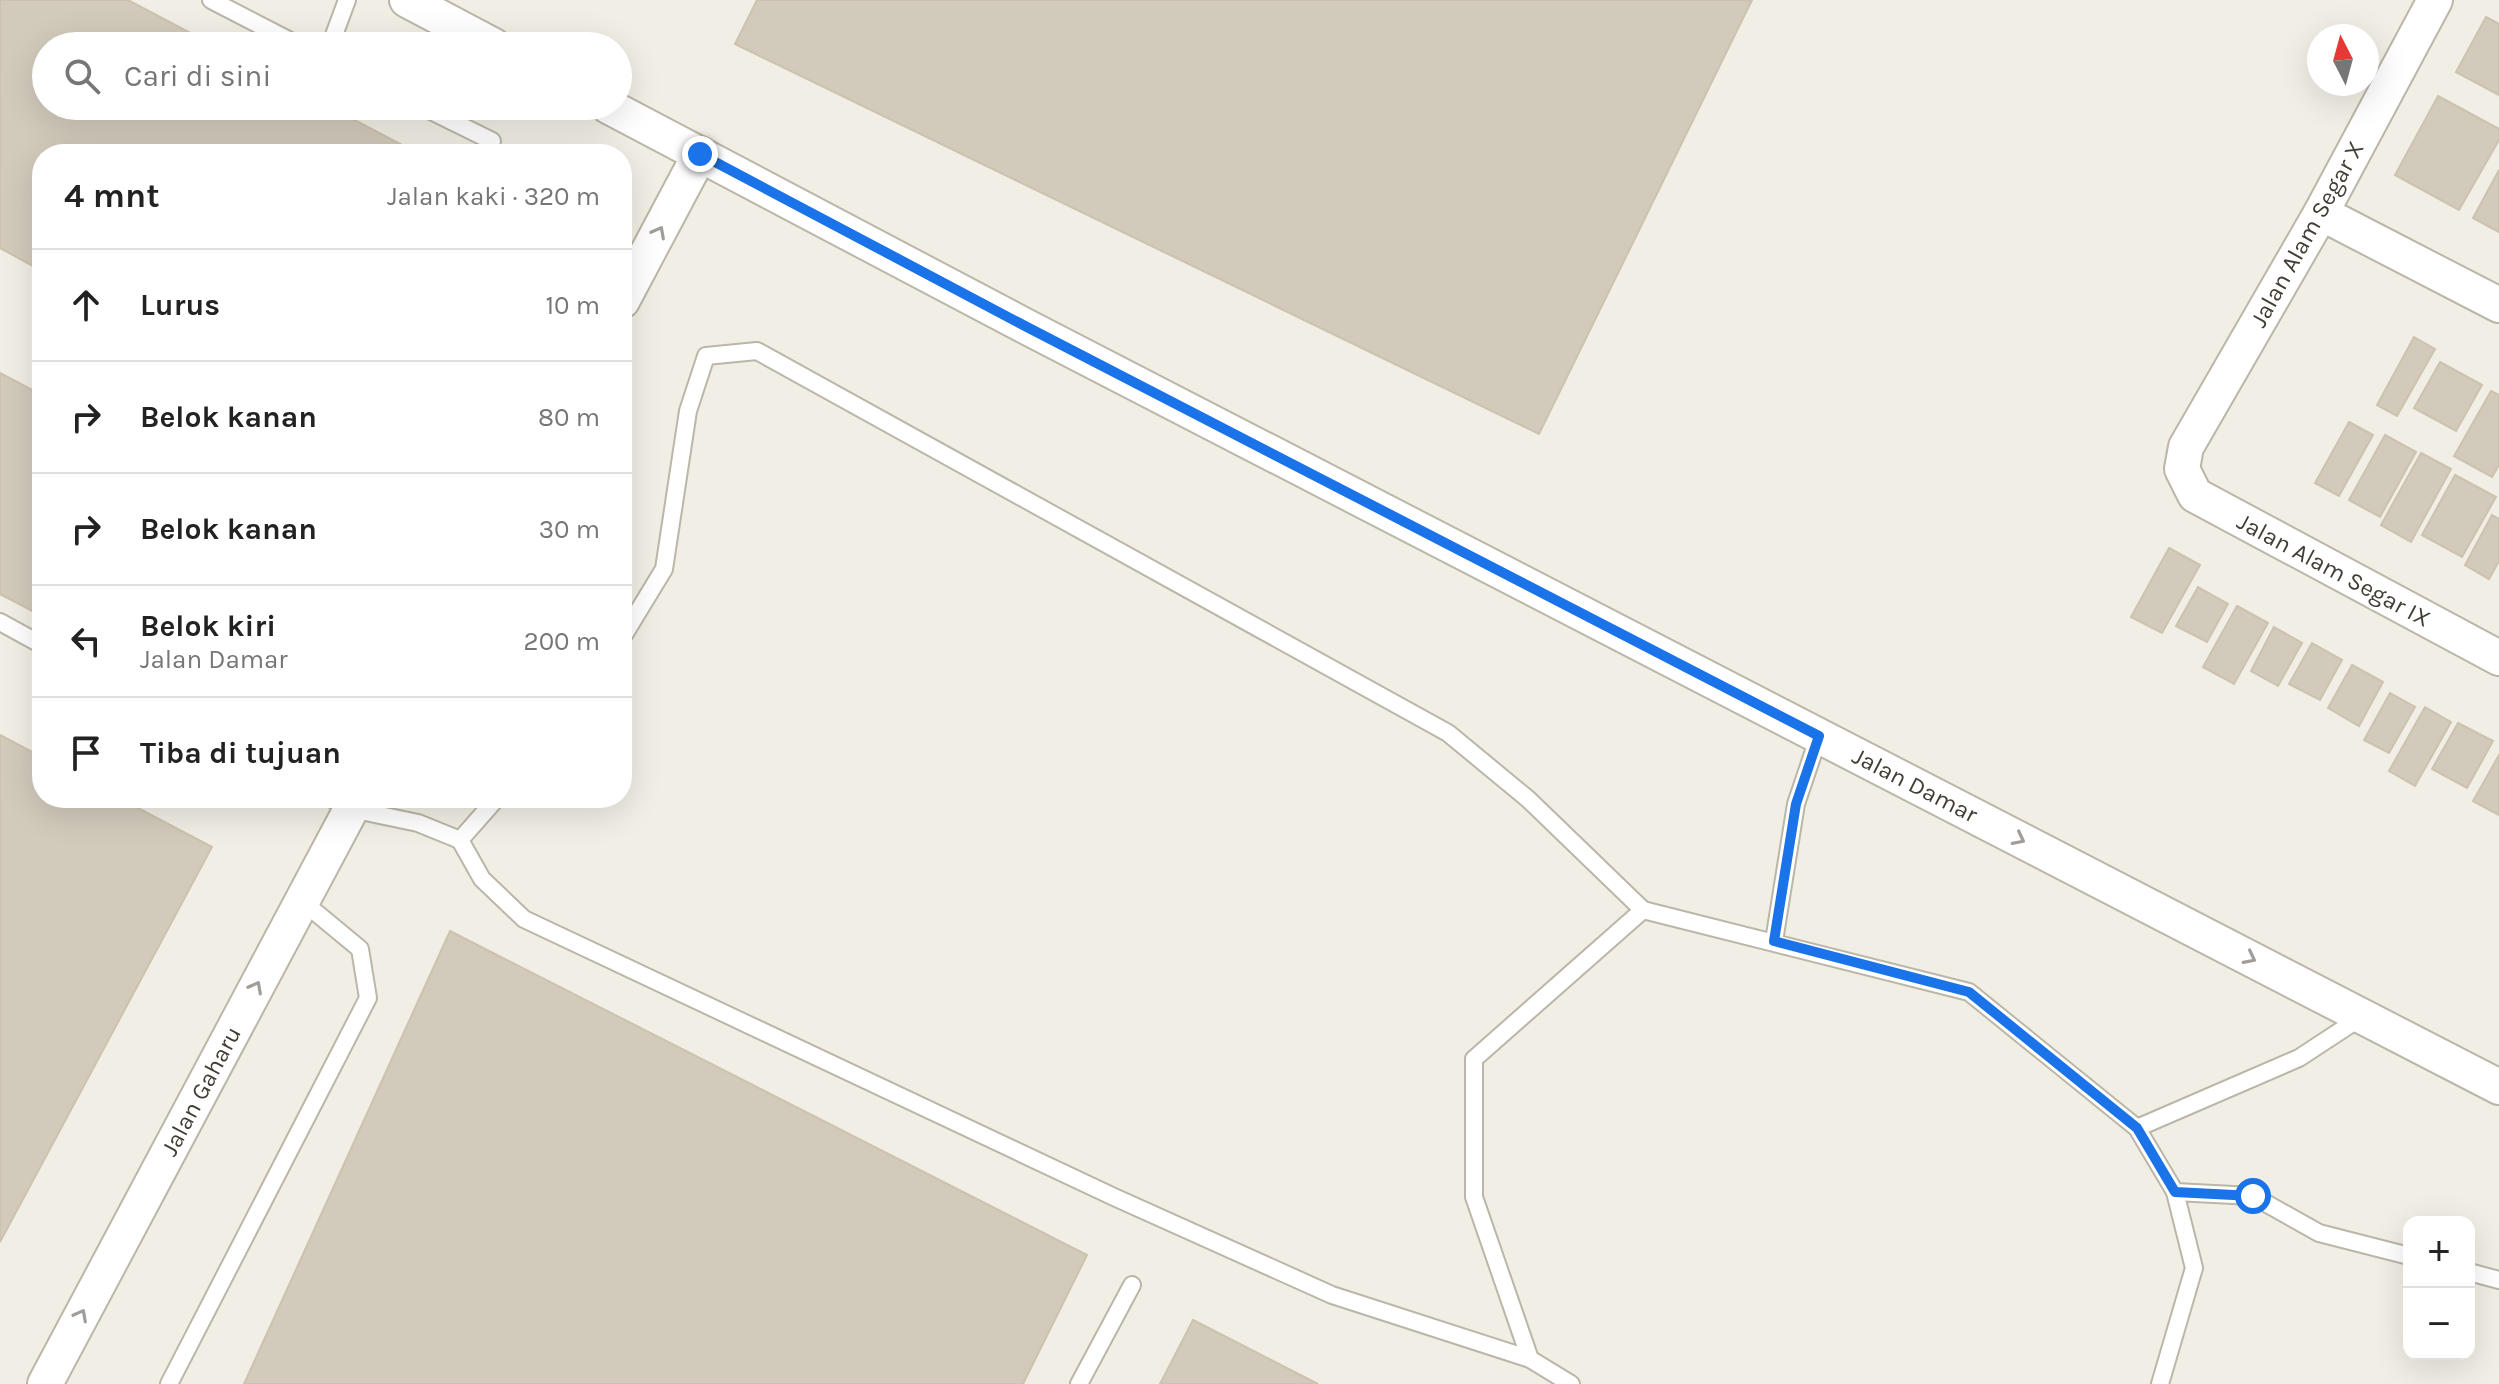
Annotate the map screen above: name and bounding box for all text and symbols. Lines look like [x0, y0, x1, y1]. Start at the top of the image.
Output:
north arrow [2307, 24, 2379, 96]
search box [32, 32, 632, 120]
icon: search [60, 54, 104, 98]
text: Cari di sini [124, 58, 271, 94]
route end [682, 136, 718, 172]
street label: Jalan Alam Segar X [2244, 136, 2370, 332]
text: 4 mnt [64, 176, 160, 216]
text: Jalan kaki · 320 m [387, 181, 600, 212]
one-way arrow [649, 226, 664, 241]
icon: ahead [64, 283, 108, 327]
text: Lurus [140, 287, 220, 323]
text: 10 m [545, 290, 600, 321]
icon: right [64, 395, 108, 439]
text: Belok kanan [140, 399, 317, 435]
text: 80 m [538, 402, 600, 433]
icon: right [64, 507, 108, 551]
street label: Jalan Alam Segar IX [2233, 507, 2435, 633]
text: Belok kanan [140, 511, 317, 547]
text: 30 m [539, 514, 600, 545]
text: Belok kiri [140, 608, 276, 644]
icon: left [64, 619, 108, 663]
text: 200 m [524, 626, 600, 657]
text: Jalan Damar [140, 644, 288, 675]
icon: arrive [64, 731, 108, 775]
text: Tiba di tujuan [140, 735, 341, 771]
street label: Jalan Damar [1848, 742, 1982, 829]
one-way arrow [2011, 830, 2026, 845]
one-way arrow [2242, 949, 2257, 964]
one-way arrow [247, 980, 262, 995]
street label: Jalan Gaharu [155, 1021, 247, 1161]
route start [2235, 1178, 2271, 1214]
map controls [2403, 1216, 2475, 1360]
button: + [2403, 1216, 2475, 1288]
button: − [2403, 1288, 2475, 1360]
one-way arrow [72, 1309, 87, 1324]

